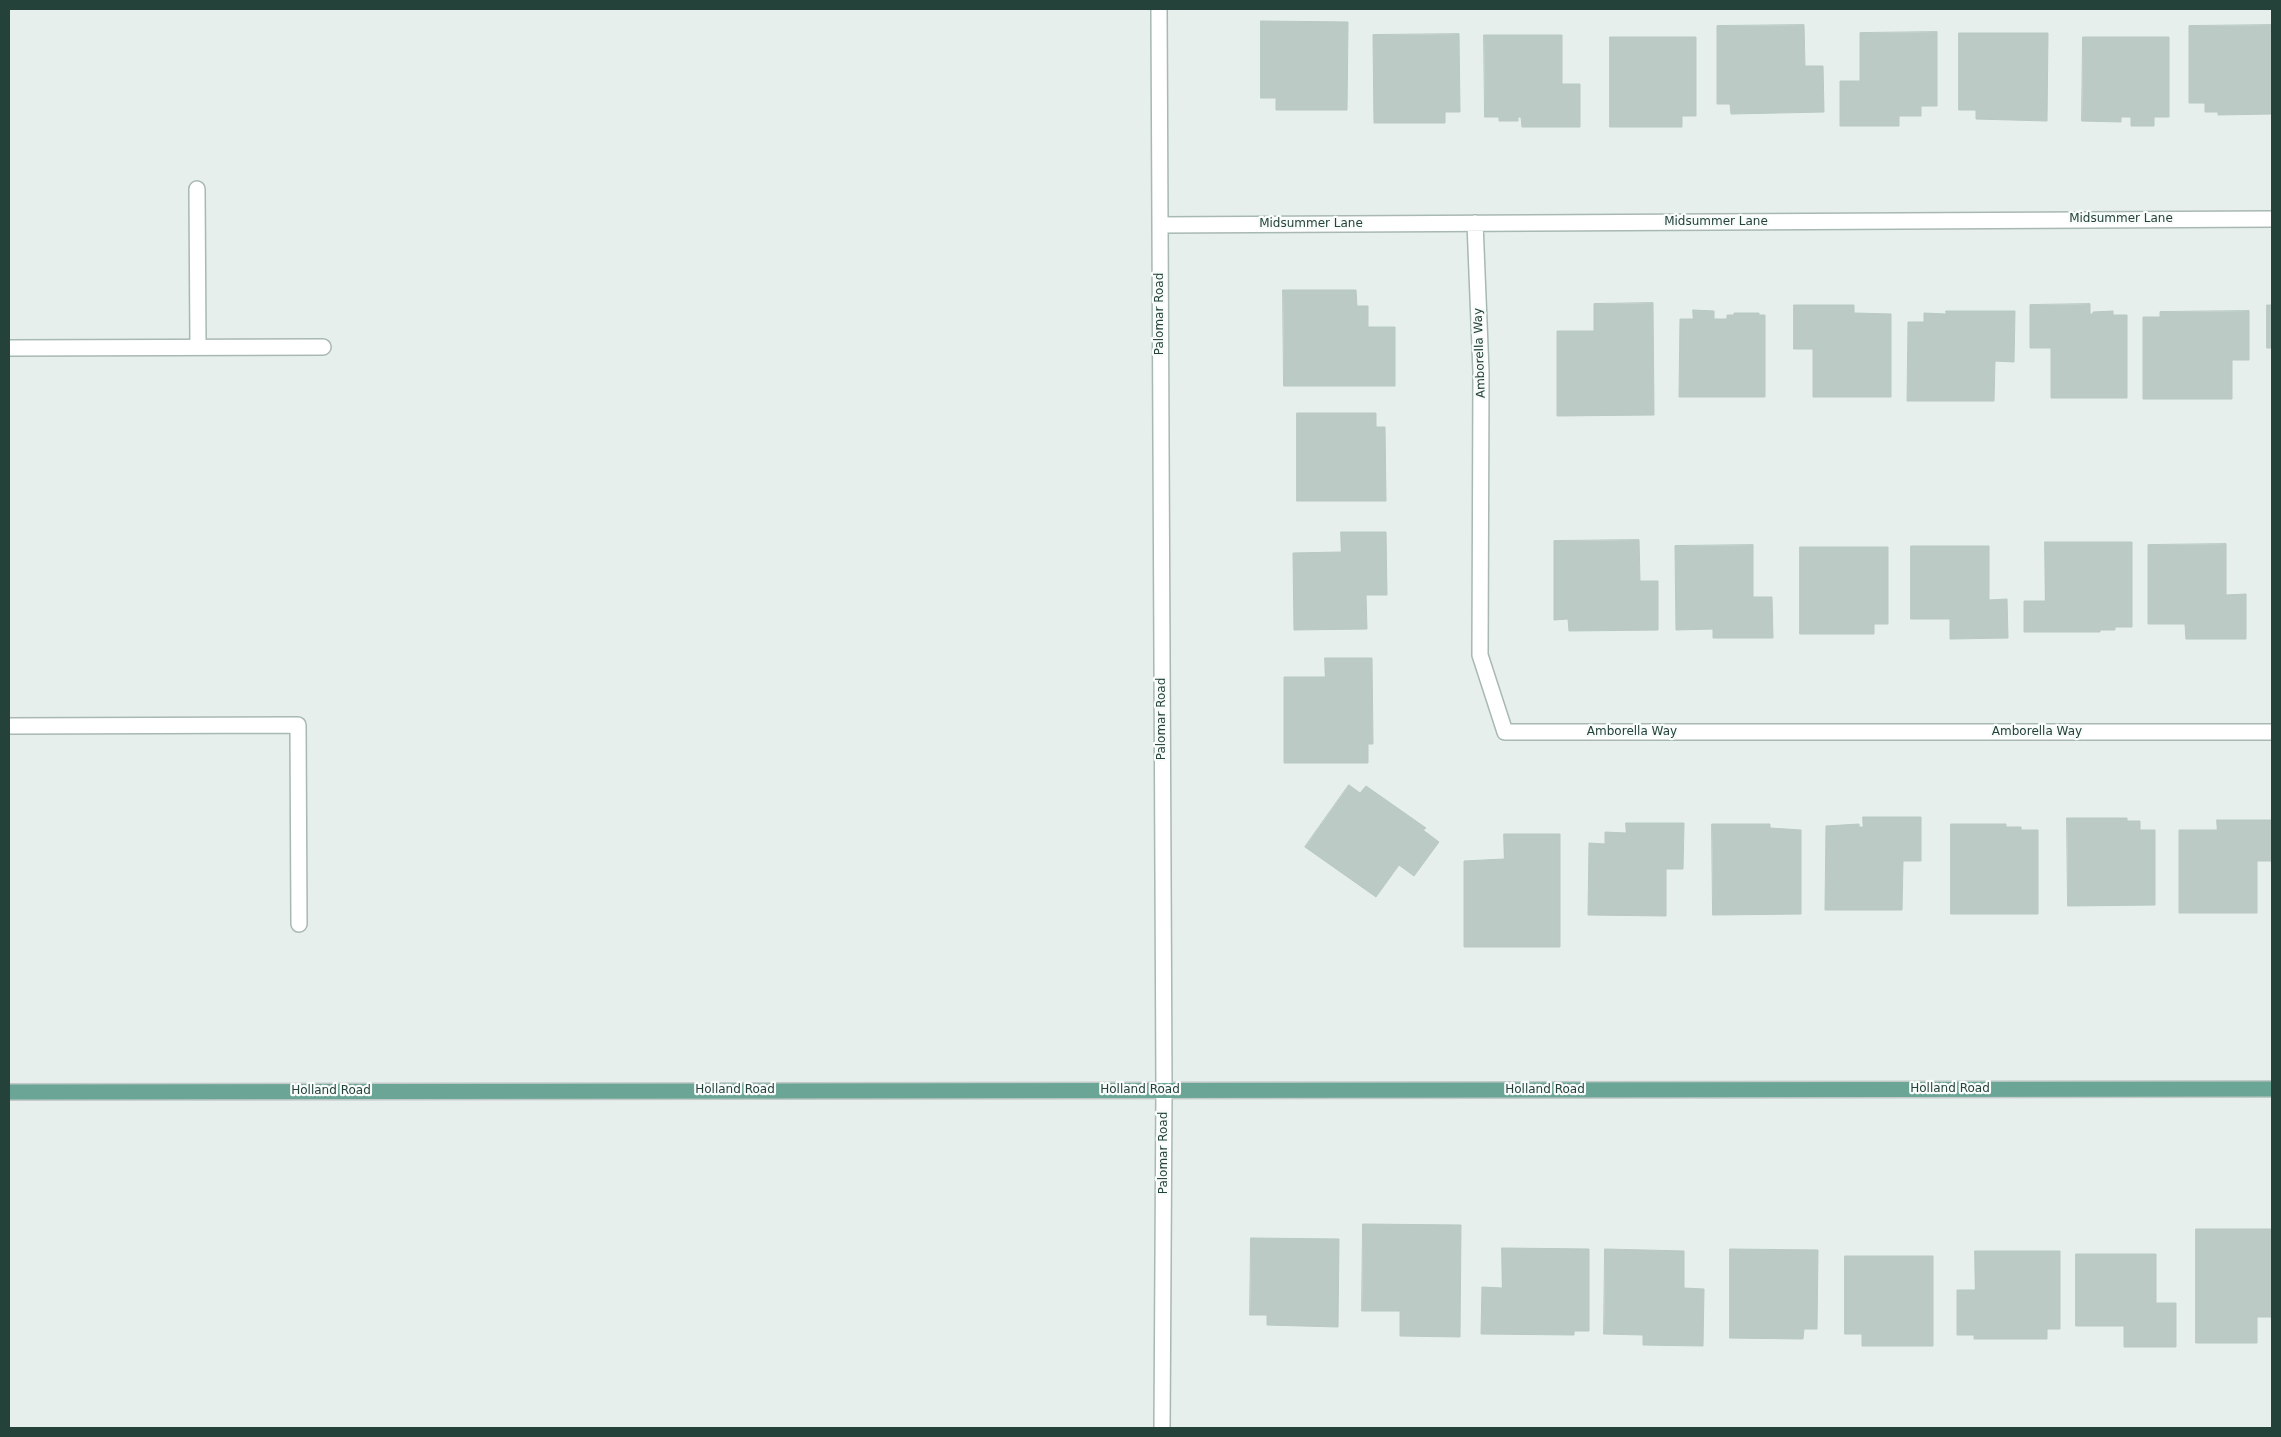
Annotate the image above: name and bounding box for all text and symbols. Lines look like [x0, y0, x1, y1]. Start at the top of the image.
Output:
street label: Midsummer Lane [2069, 212, 2173, 226]
street label: Midsummer Lane [1664, 215, 1768, 229]
street label: Midsummer Lane [1259, 217, 1363, 231]
street label: Palomar Road [1153, 273, 1167, 355]
street label: Amborella Way [1471, 308, 1489, 398]
street label: Palomar Road [1155, 678, 1169, 760]
street label: Amborella Way [1587, 725, 1677, 739]
street label: Amborella Way [1992, 725, 2082, 739]
street label: Holland Road [1910, 1082, 1990, 1096]
street label: Holland Road [695, 1083, 775, 1097]
street label: Holland Road [1100, 1083, 1180, 1097]
street label: Holland Road [1505, 1083, 1585, 1097]
street label: Holland Road [291, 1084, 371, 1098]
street label: Palomar Road [1157, 1112, 1171, 1194]

